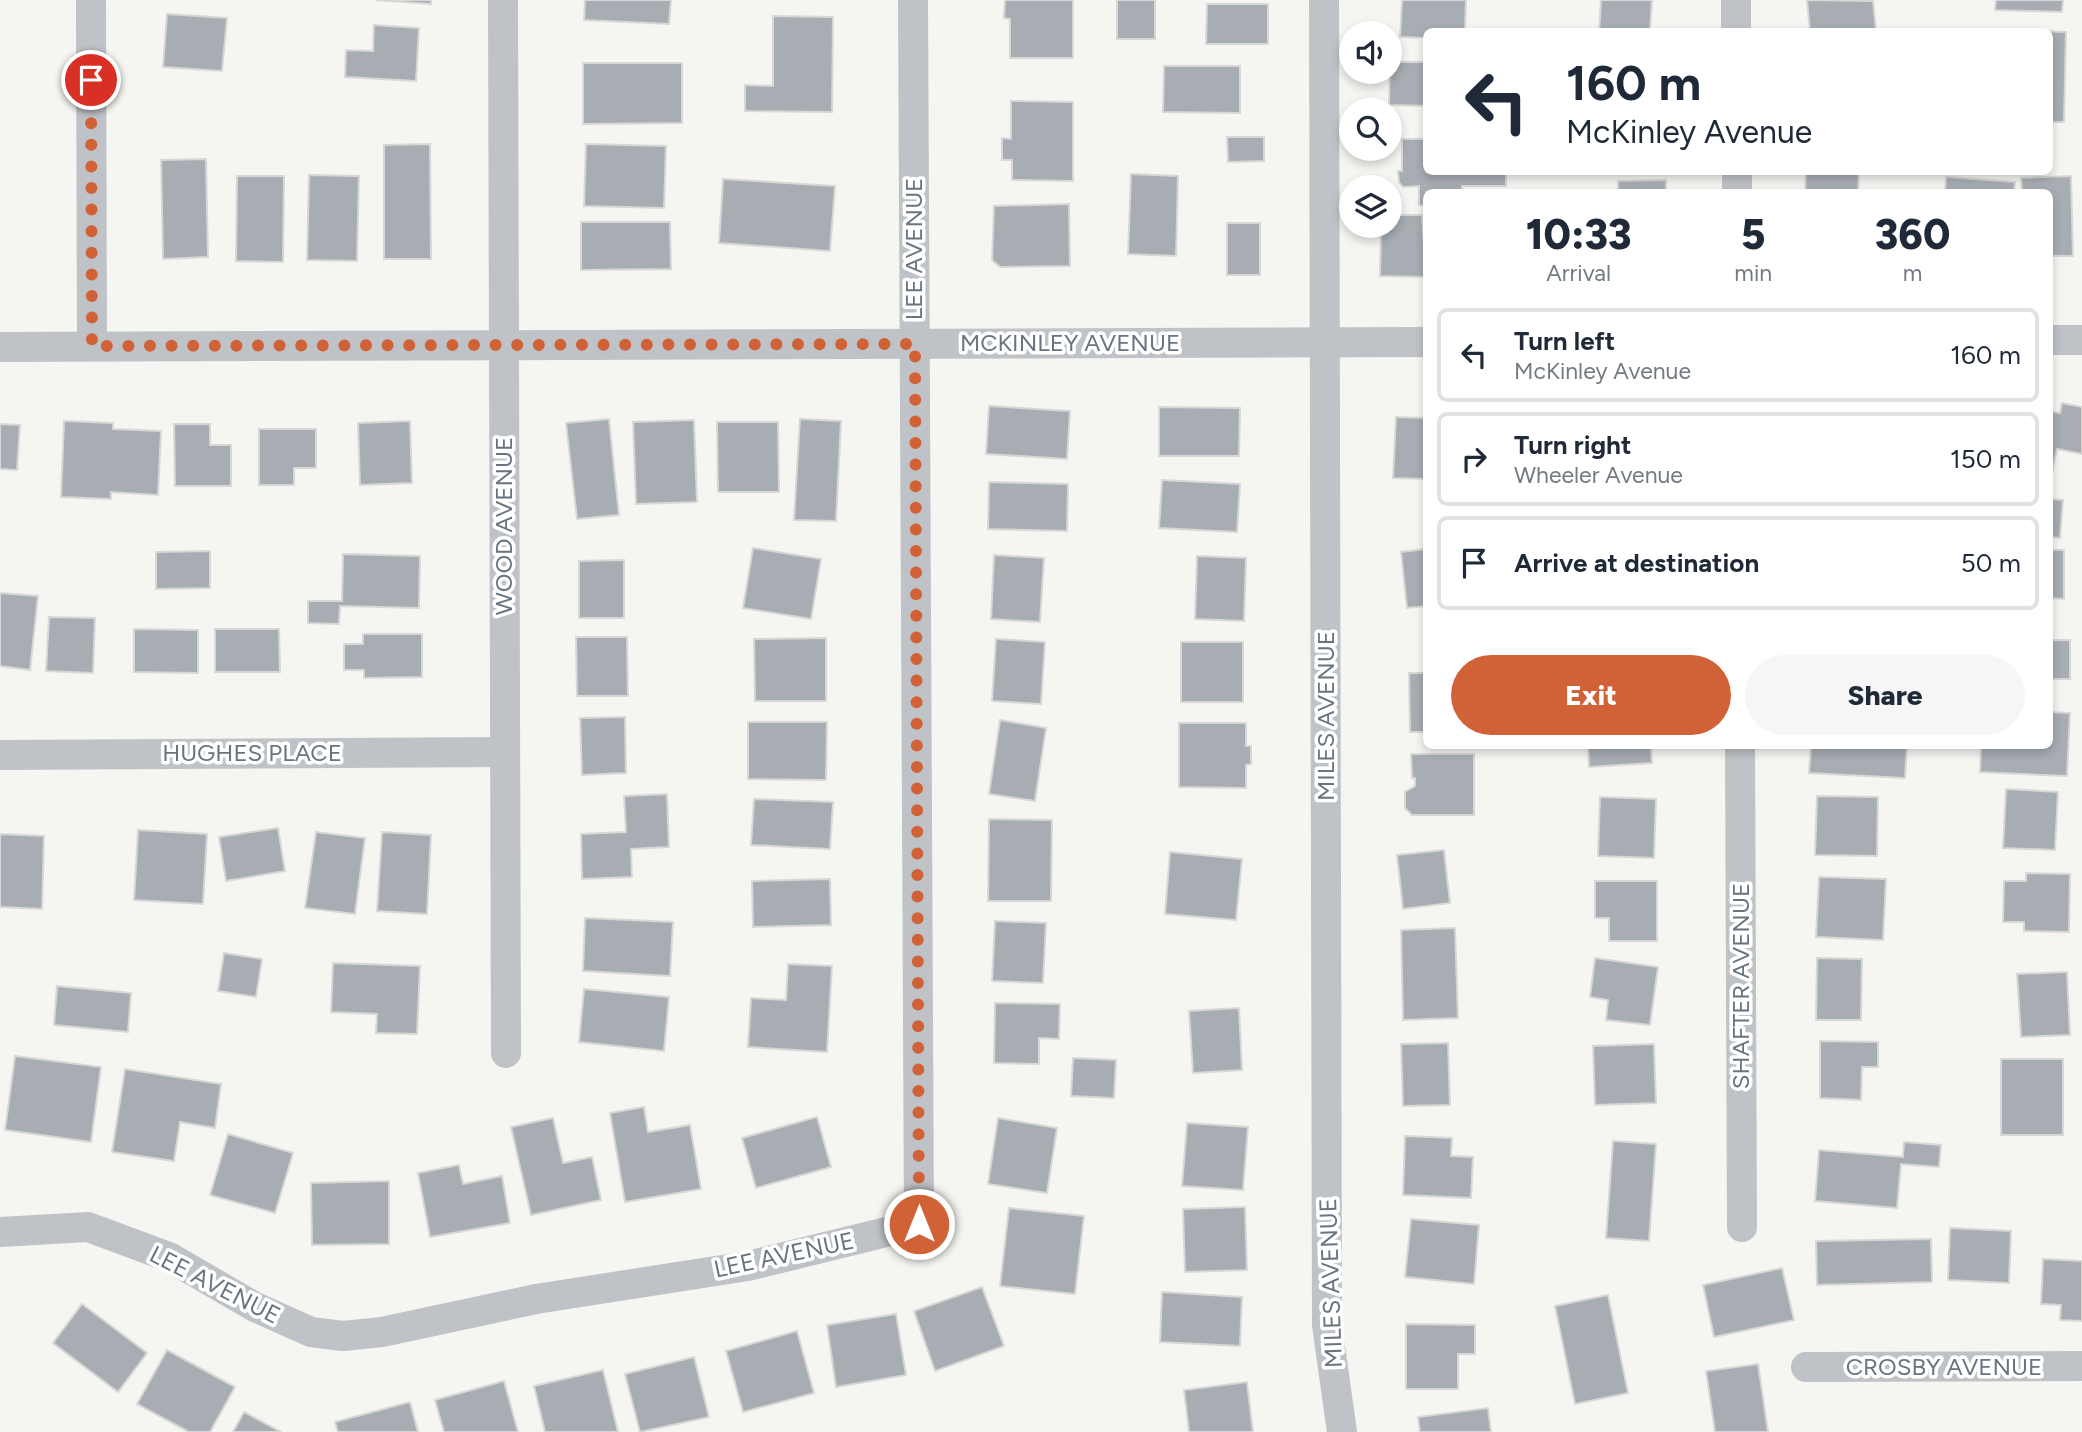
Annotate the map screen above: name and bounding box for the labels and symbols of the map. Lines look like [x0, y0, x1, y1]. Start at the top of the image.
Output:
pin [61, 50, 121, 110]
street label: LEE AVENUE [899, 178, 928, 320]
street label: MCKINLEY AVENUE [960, 328, 1180, 357]
street label: WOOD AVENUE [489, 437, 518, 615]
street label: MILES AVENUE [1311, 631, 1340, 801]
street label: HUGHES PLACE [162, 738, 342, 767]
street label: SHAFTER AVENUE [1726, 883, 1755, 1089]
position arrow [882, 1187, 956, 1261]
street label: MILES AVENUE [1313, 1198, 1348, 1368]
street label: LEE AVENUE [711, 1226, 857, 1284]
street label: LEE AVENUE [145, 1239, 285, 1330]
street label: CROSBY AVENUE [1846, 1352, 2042, 1381]

